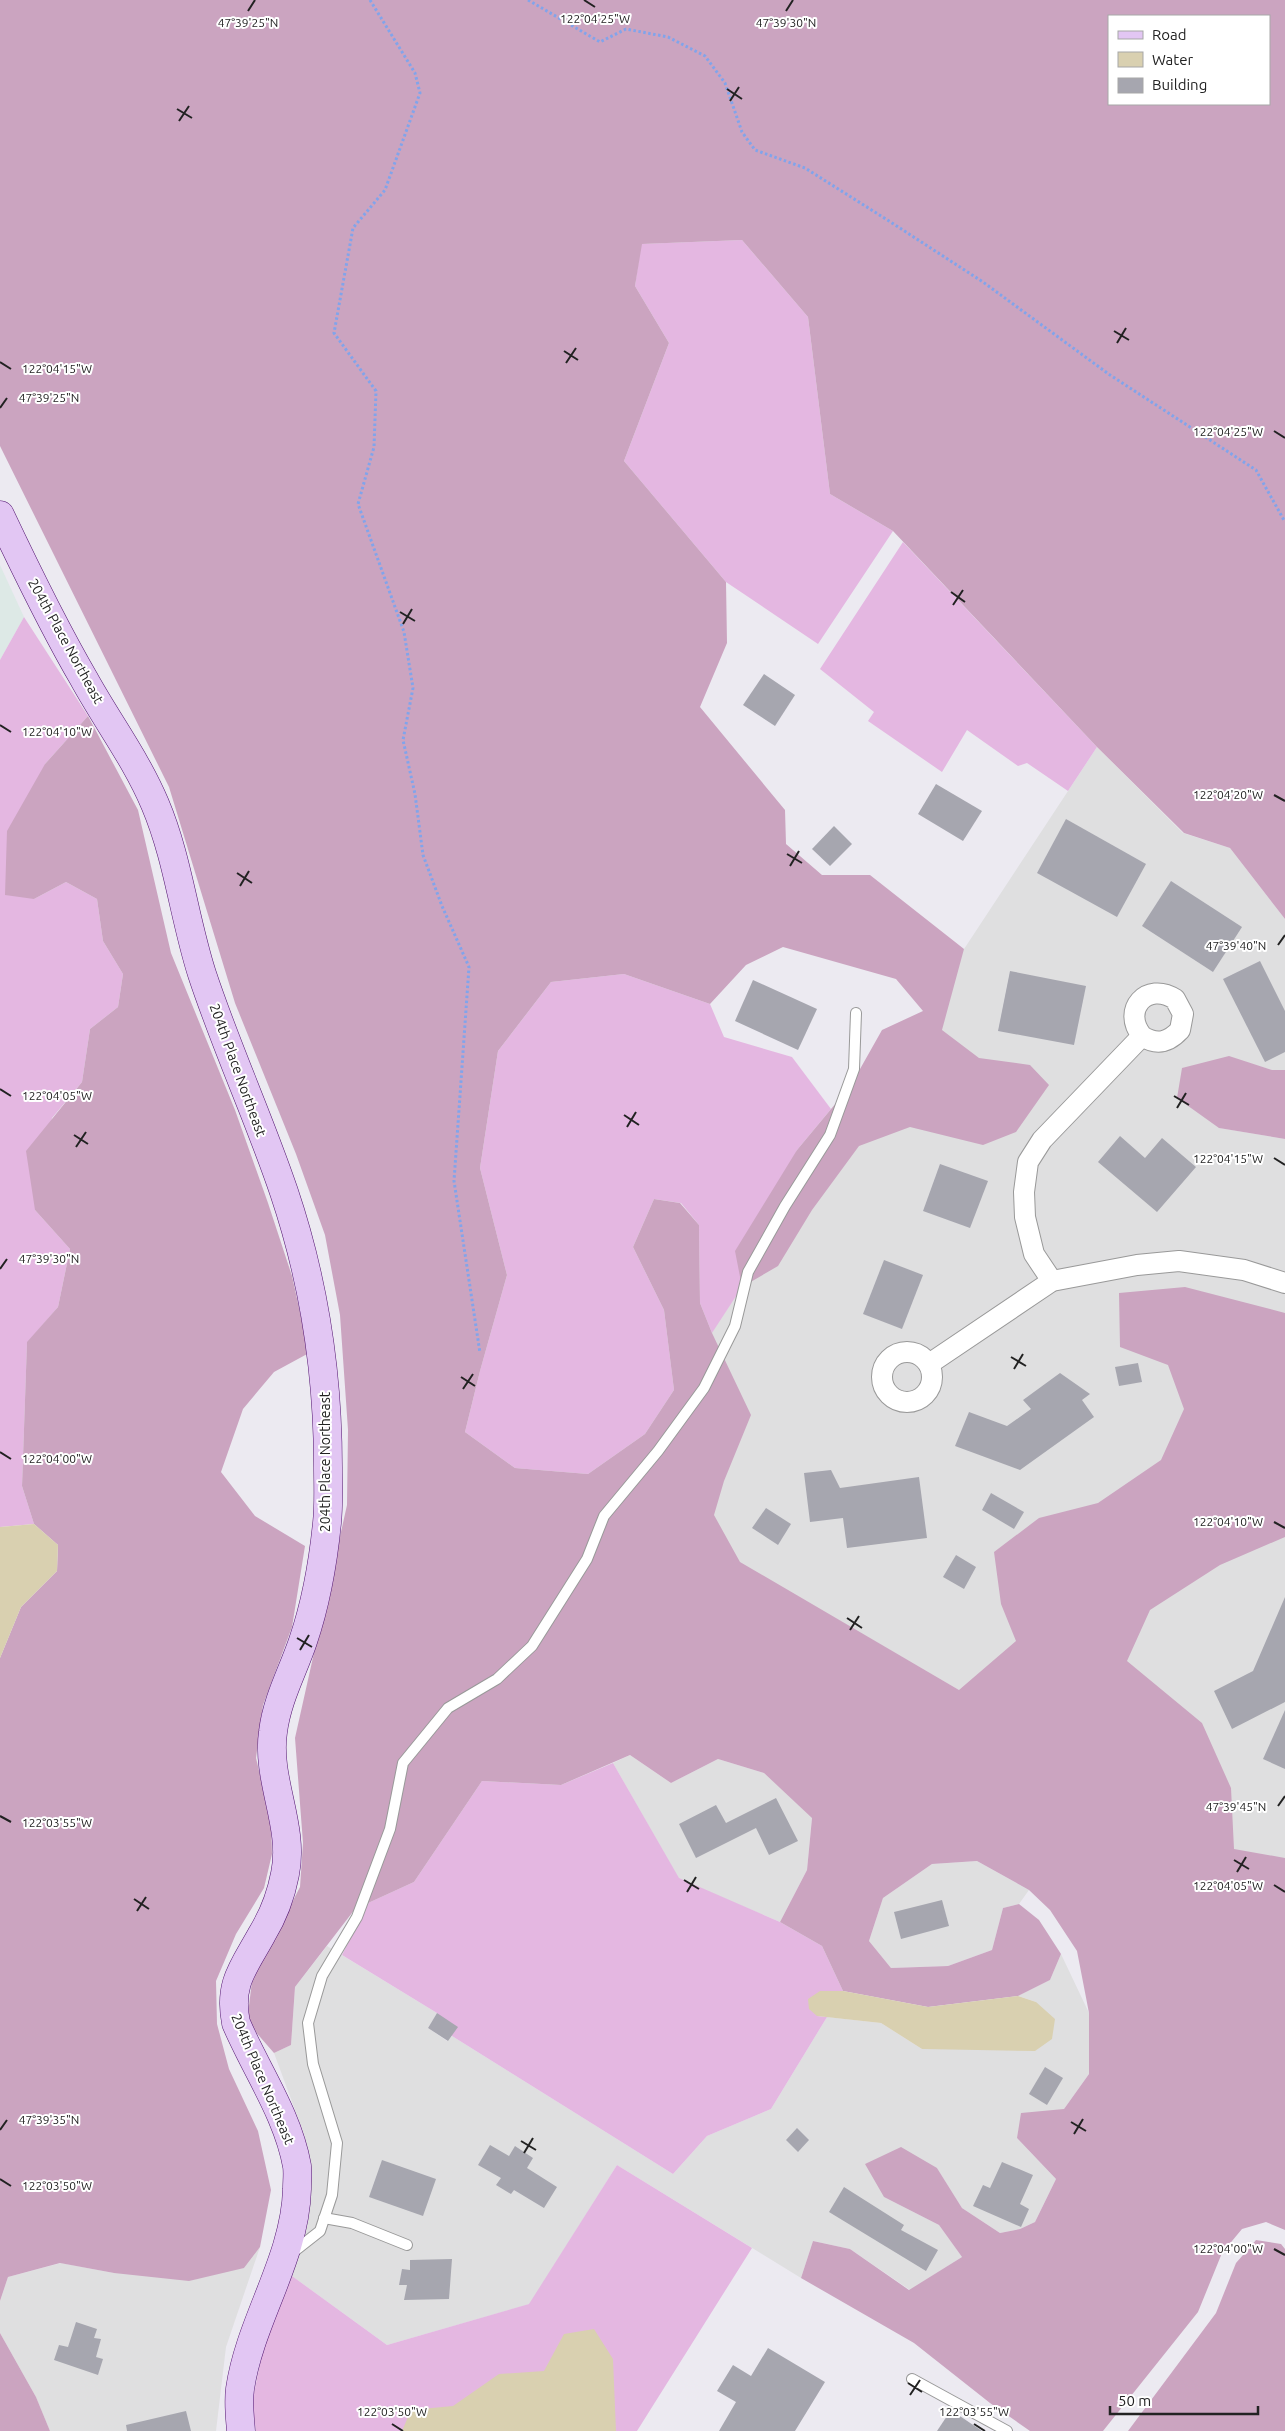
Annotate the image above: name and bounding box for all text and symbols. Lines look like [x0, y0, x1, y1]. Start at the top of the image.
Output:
text: 122°04'25"W [560, 12, 630, 25]
legend [1108, 15, 1270, 105]
text: 47°39'25"N [218, 16, 278, 29]
text: 47°39'30"N [756, 16, 816, 29]
text: Road [1152, 26, 1187, 43]
text: Water [1152, 51, 1193, 68]
text: Building [1152, 76, 1207, 93]
text: 122°04'15"W [22, 362, 92, 375]
text: 47°39'25"N [19, 391, 79, 404]
text: 122°04'25"W [1193, 425, 1263, 438]
street label: 204th Place Northeast [25, 576, 107, 707]
text: 122°04'10"W [22, 725, 92, 738]
text: 122°04'20"W [1193, 788, 1263, 801]
text: 47°39'40"N [1206, 939, 1266, 952]
street label: 204th Place Northeast [206, 1001, 270, 1139]
text: 122°04'05"W [22, 1089, 92, 1102]
text: 122°04'15"W [1193, 1152, 1263, 1165]
text: 47°39'30"N [19, 1252, 79, 1265]
street label: 204th Place Northeast [317, 1391, 333, 1532]
text: 122°04'00"W [22, 1452, 92, 1465]
text: 122°04'10"W [1193, 1515, 1263, 1528]
text: 47°39'45"N [1206, 1800, 1266, 1813]
text: 122°03'55"W [22, 1816, 92, 1829]
text: 122°04'05"W [1193, 1879, 1263, 1892]
street label: 204th Place Northeast [228, 2011, 298, 2147]
text: 47°39'35"N [19, 2113, 79, 2126]
text: 122°03'50"W [22, 2179, 92, 2192]
text: 122°04'00"W [1193, 2242, 1263, 2255]
scale bar [1110, 2384, 1258, 2416]
text: 50 m [1118, 2392, 1151, 2409]
text: 122°03'50"W [357, 2405, 427, 2418]
text: 122°03'55"W [939, 2405, 1009, 2418]

